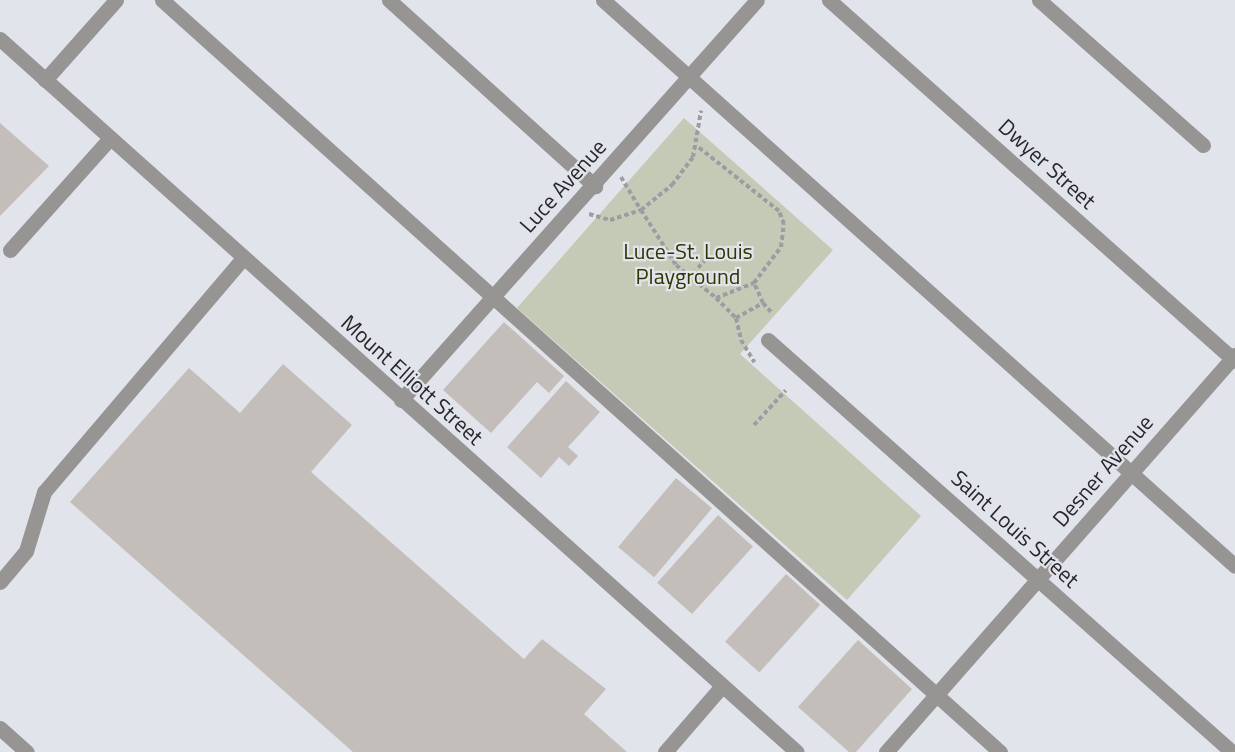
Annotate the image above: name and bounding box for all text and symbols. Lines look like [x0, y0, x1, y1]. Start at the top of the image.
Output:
street label: Dwyer Street [993, 113, 1101, 215]
street label: Luce Avenue [514, 134, 612, 238]
park label: Luce-St. Louis Playground [623, 238, 753, 290]
street label: Mount Elliott Street [336, 309, 488, 451]
street label: Desner Avenue [1047, 410, 1159, 532]
street label: Saint Louis Street [946, 465, 1084, 593]

